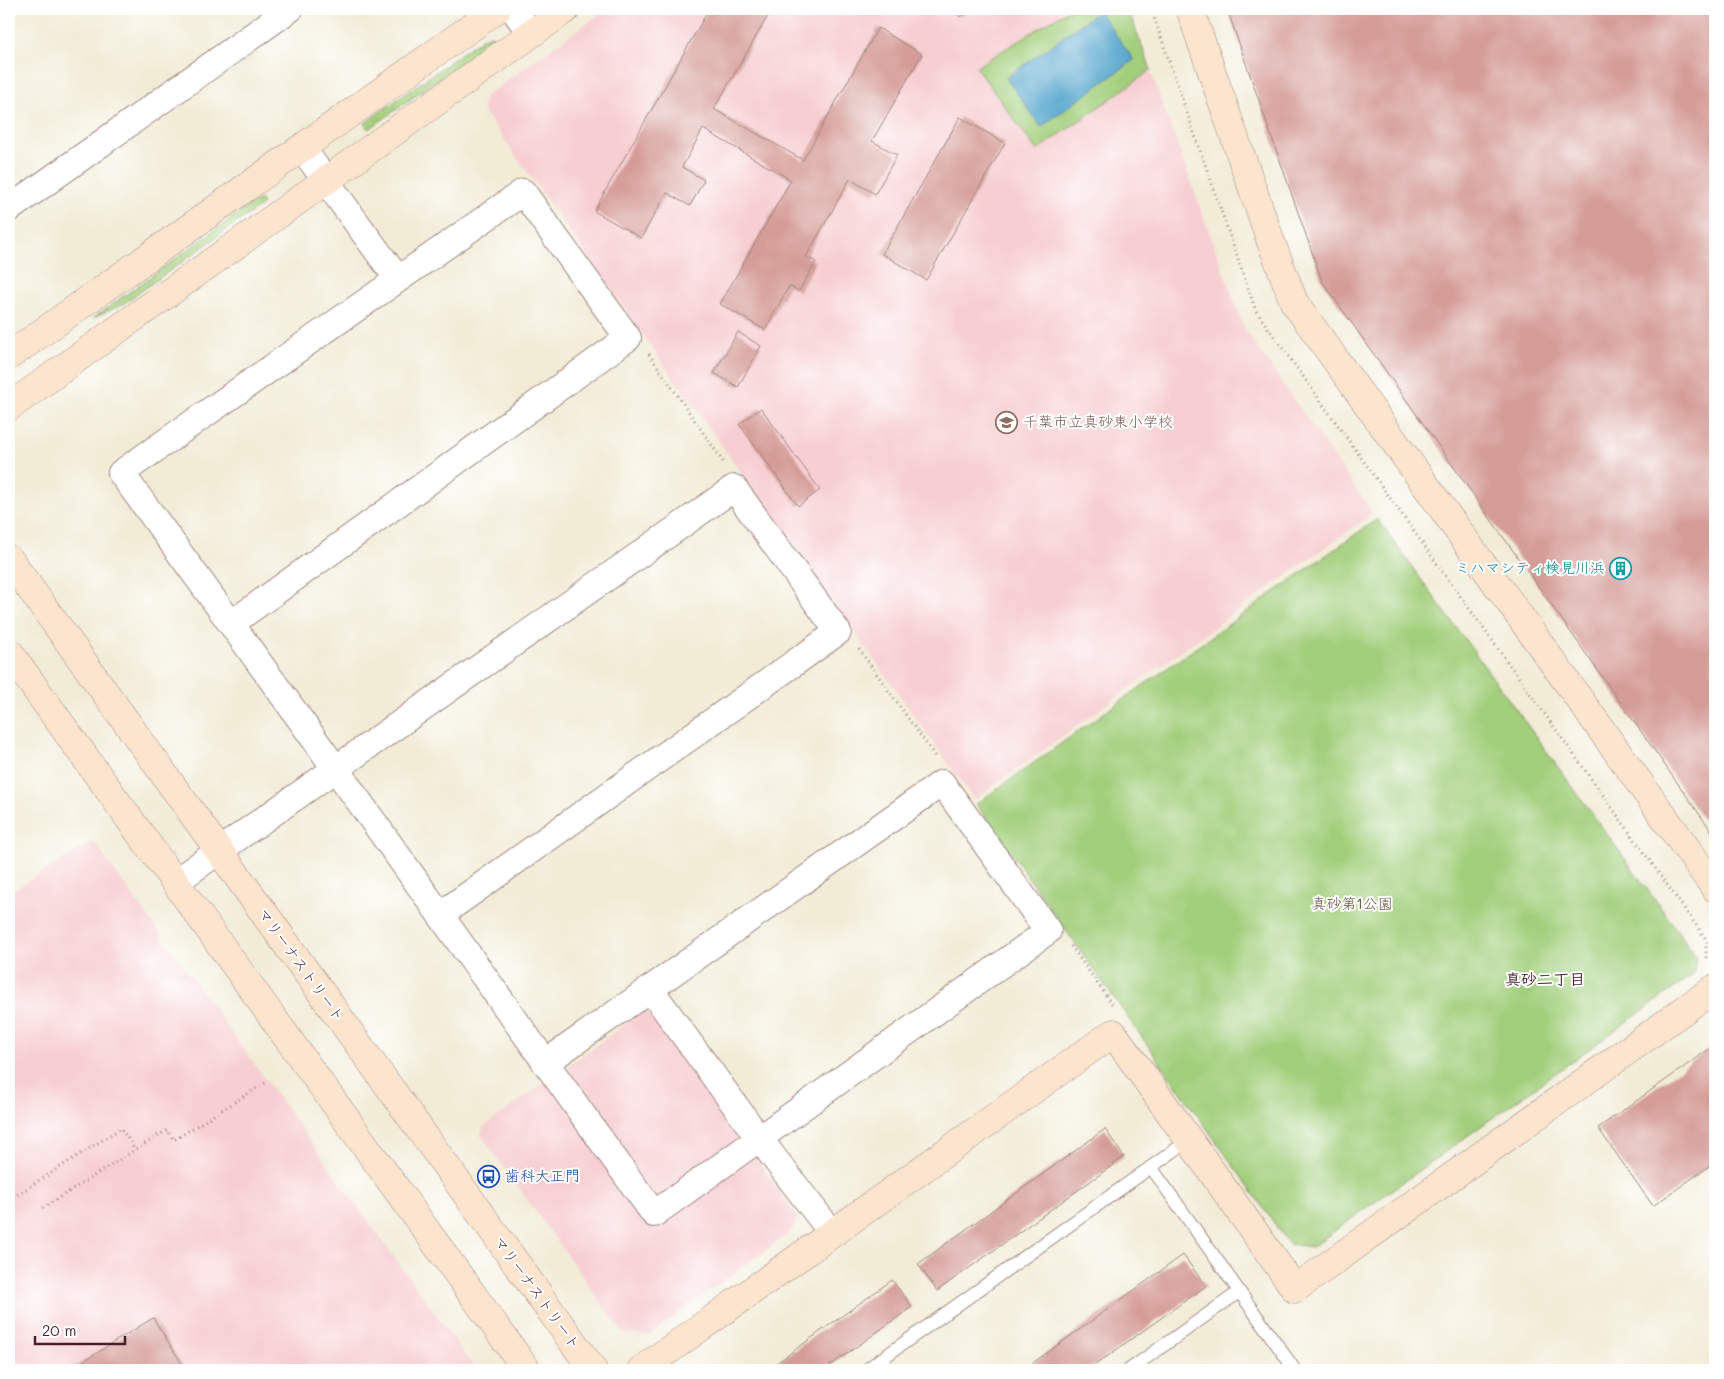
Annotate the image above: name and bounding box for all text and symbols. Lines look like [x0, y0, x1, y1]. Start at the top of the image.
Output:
school or university icon: 千葉市立真砂東小学校 [995, 410, 1019, 434]
place label: 千葉市立真砂東小学校 [1023, 411, 1173, 431]
building icon: ミハマシティ検見川浜 [1609, 556, 1633, 580]
place label: ミハマシティ検見川浜 [1455, 557, 1605, 577]
park label: 真砂第1公園 [1311, 893, 1393, 913]
street label: マリーナストリート [254, 904, 350, 1025]
district label: 真砂二丁目 [1505, 968, 1585, 989]
bus stop icon: 歯科大正門 [477, 1164, 501, 1188]
place label: 歯科大正門 [505, 1165, 580, 1185]
street label: マリーナストリート [490, 1232, 586, 1353]
scale bar [35, 1314, 125, 1346]
text: 20 m [42, 1320, 76, 1340]

